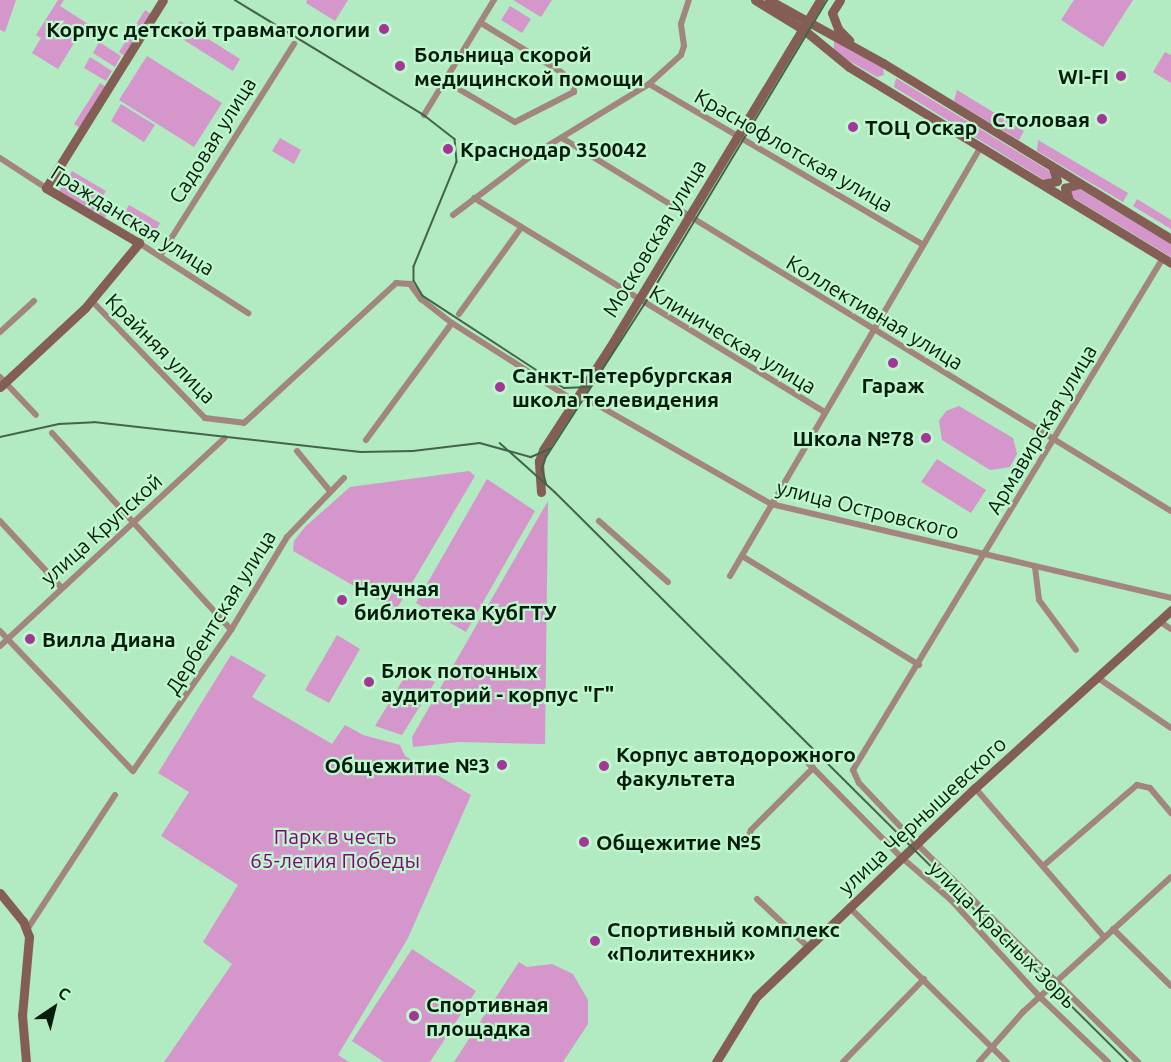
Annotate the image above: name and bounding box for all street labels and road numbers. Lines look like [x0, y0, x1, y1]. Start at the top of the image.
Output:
street label: Садовая улица [163, 72, 261, 208]
street label: Краснофлотская улица [690, 83, 898, 217]
street label: Московская улица [597, 155, 711, 321]
street label: Гражданская улица [47, 159, 219, 281]
street label: Коллективная улица [782, 249, 968, 375]
street label: Клиническая улица [645, 279, 821, 399]
street label: Крайняя улица [101, 288, 221, 408]
street label: Армавирская улица [980, 340, 1102, 518]
street label: улица Крупской [35, 468, 167, 590]
street label: улица Островского [774, 474, 962, 544]
street label: Дербентская улица [159, 525, 281, 699]
street label: улица Чернышевского [833, 731, 1011, 899]
street label: улица Красных Зорь [924, 855, 1082, 1013]

